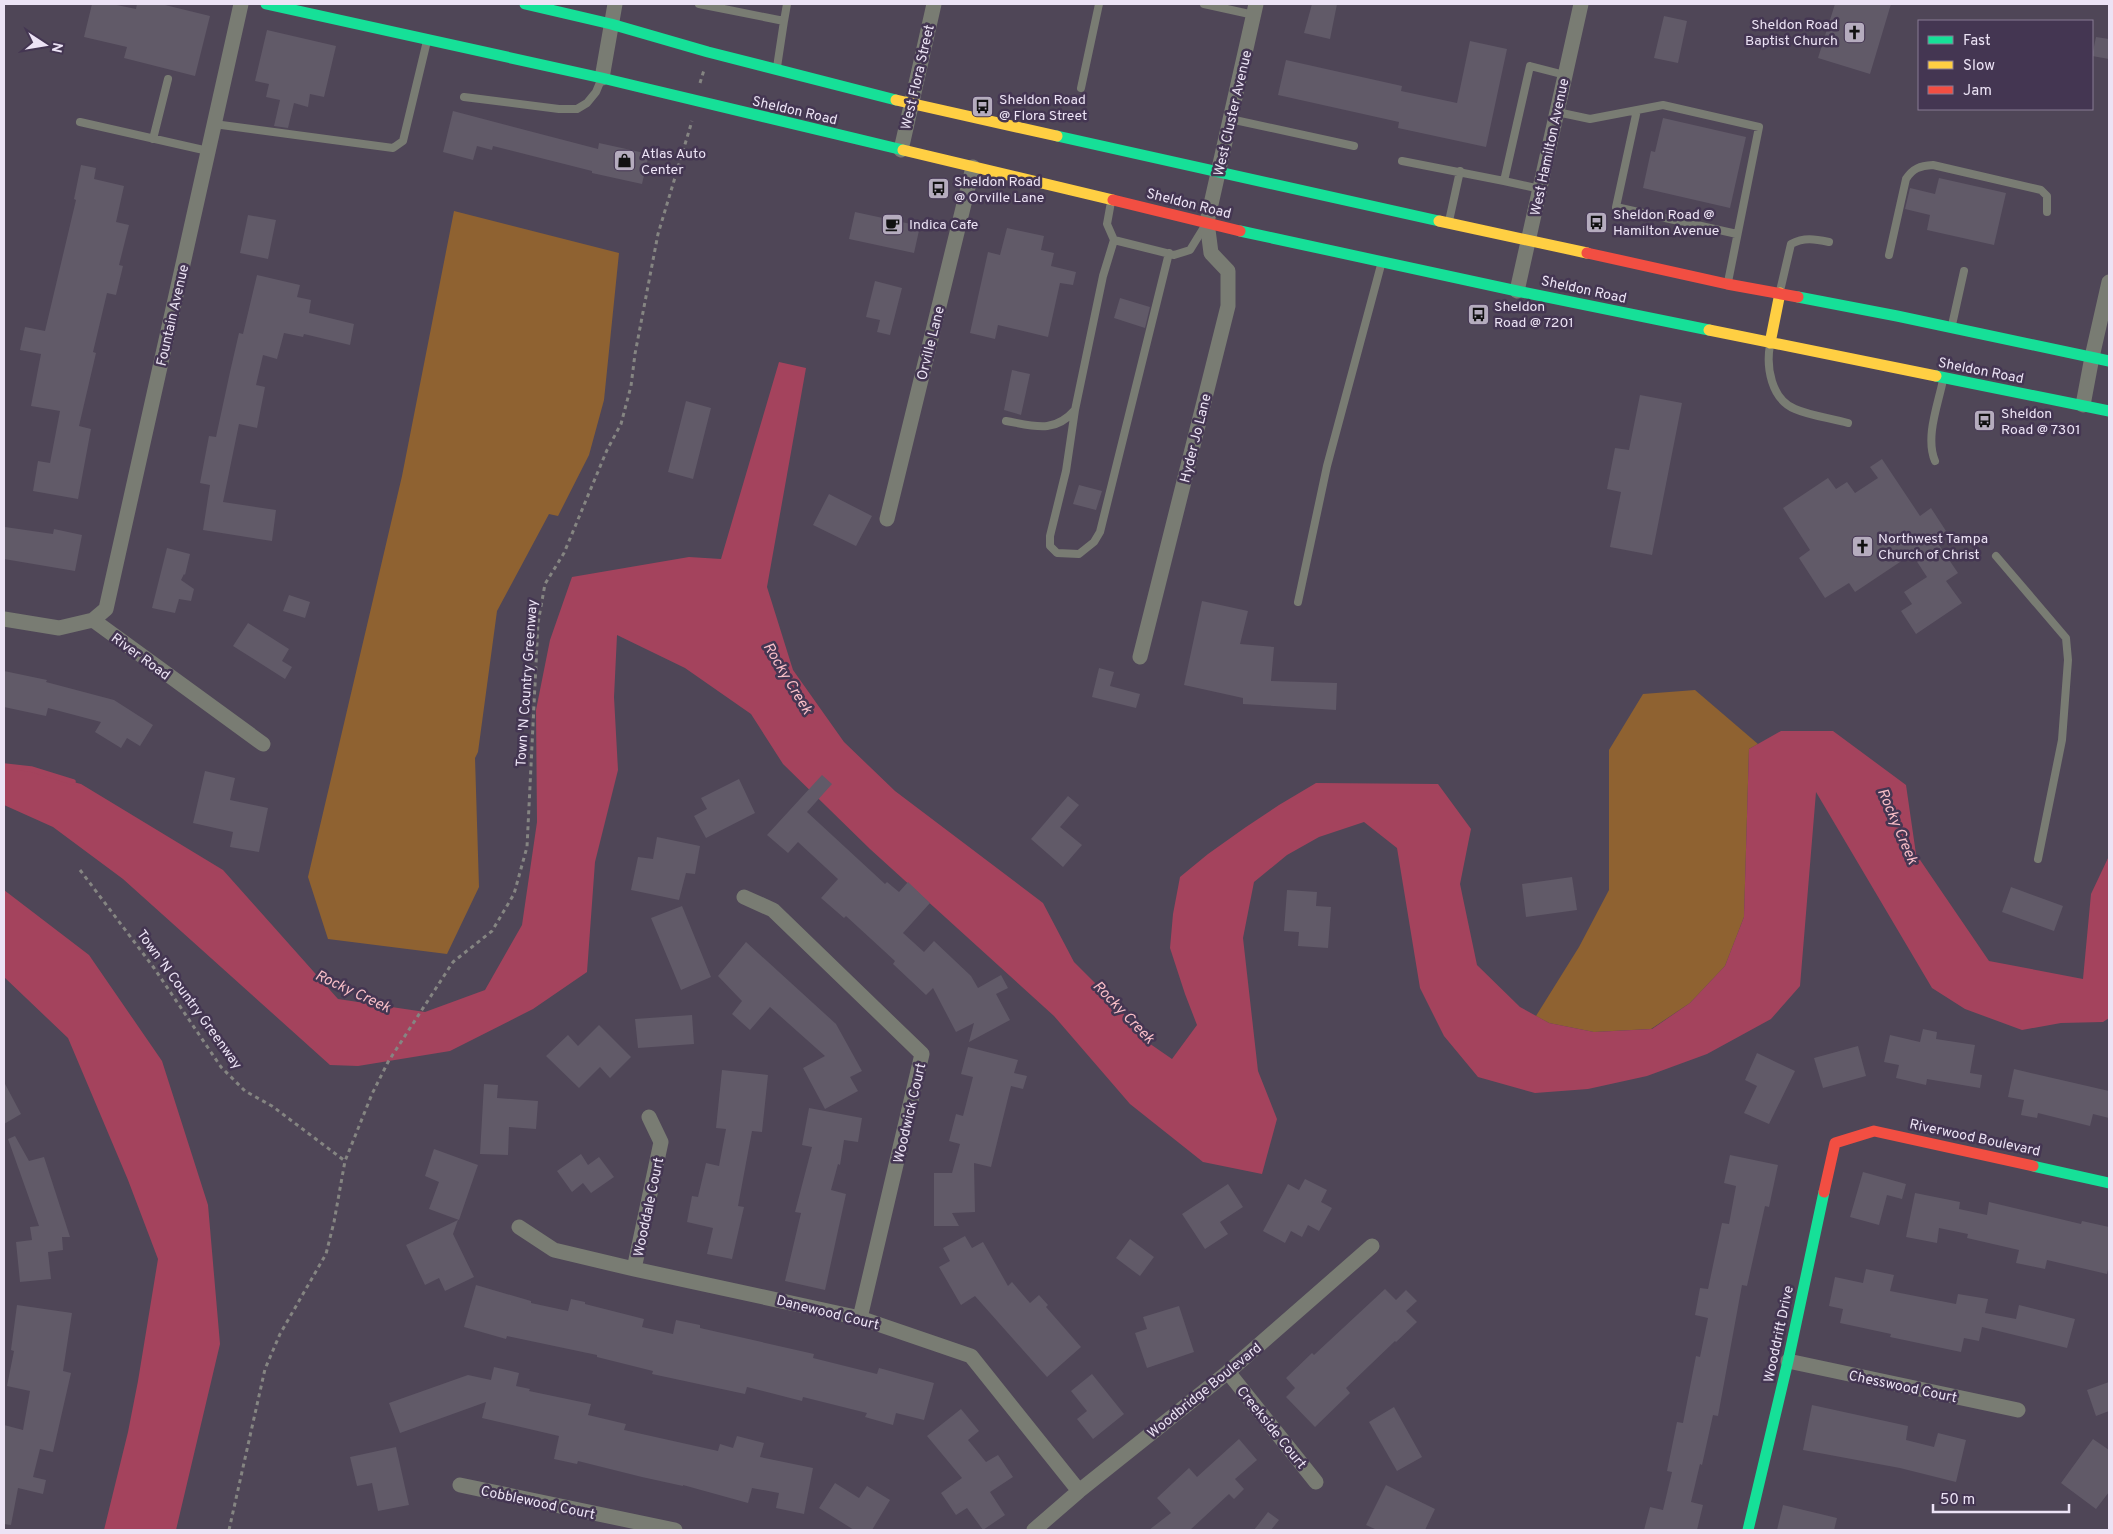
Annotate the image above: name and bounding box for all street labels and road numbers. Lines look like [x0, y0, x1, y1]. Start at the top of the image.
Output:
street label: West Flora Street [898, 23, 939, 132]
street label: West Cluster Avenue [1211, 49, 1256, 178]
street label: West Hamilton Avenue [1528, 77, 1573, 218]
street label: Sheldon Road [750, 93, 839, 130]
street label: Sheldon Road [1144, 186, 1233, 223]
street label: Fountain Avenue [154, 263, 193, 368]
street label: Sheldon Road [1539, 273, 1628, 308]
street label: Orville Lane [914, 305, 949, 382]
street label: Sheldon Road [1936, 355, 2025, 388]
street label: Hyder Jo Lane [1177, 392, 1216, 485]
street label: Town 'N Country Greenway [513, 599, 542, 768]
street label: River Road [107, 630, 173, 684]
street label: Town 'N Country Greenway [133, 927, 245, 1073]
street label: Woodwick Court [891, 1061, 930, 1165]
street label: Riverwood Boulevard [1908, 1116, 2042, 1161]
street label: Wooddale Court [631, 1156, 668, 1258]
street label: Wooddrift Drive [1761, 1284, 1798, 1384]
street label: Danewood Court [774, 1292, 881, 1334]
street label: Woodbridge Boulevard [1144, 1340, 1265, 1442]
street label: Chesswood Court [1847, 1368, 1959, 1407]
street label: Creekside Court [1232, 1383, 1309, 1473]
street label: Cobblewood Court [479, 1483, 597, 1524]

